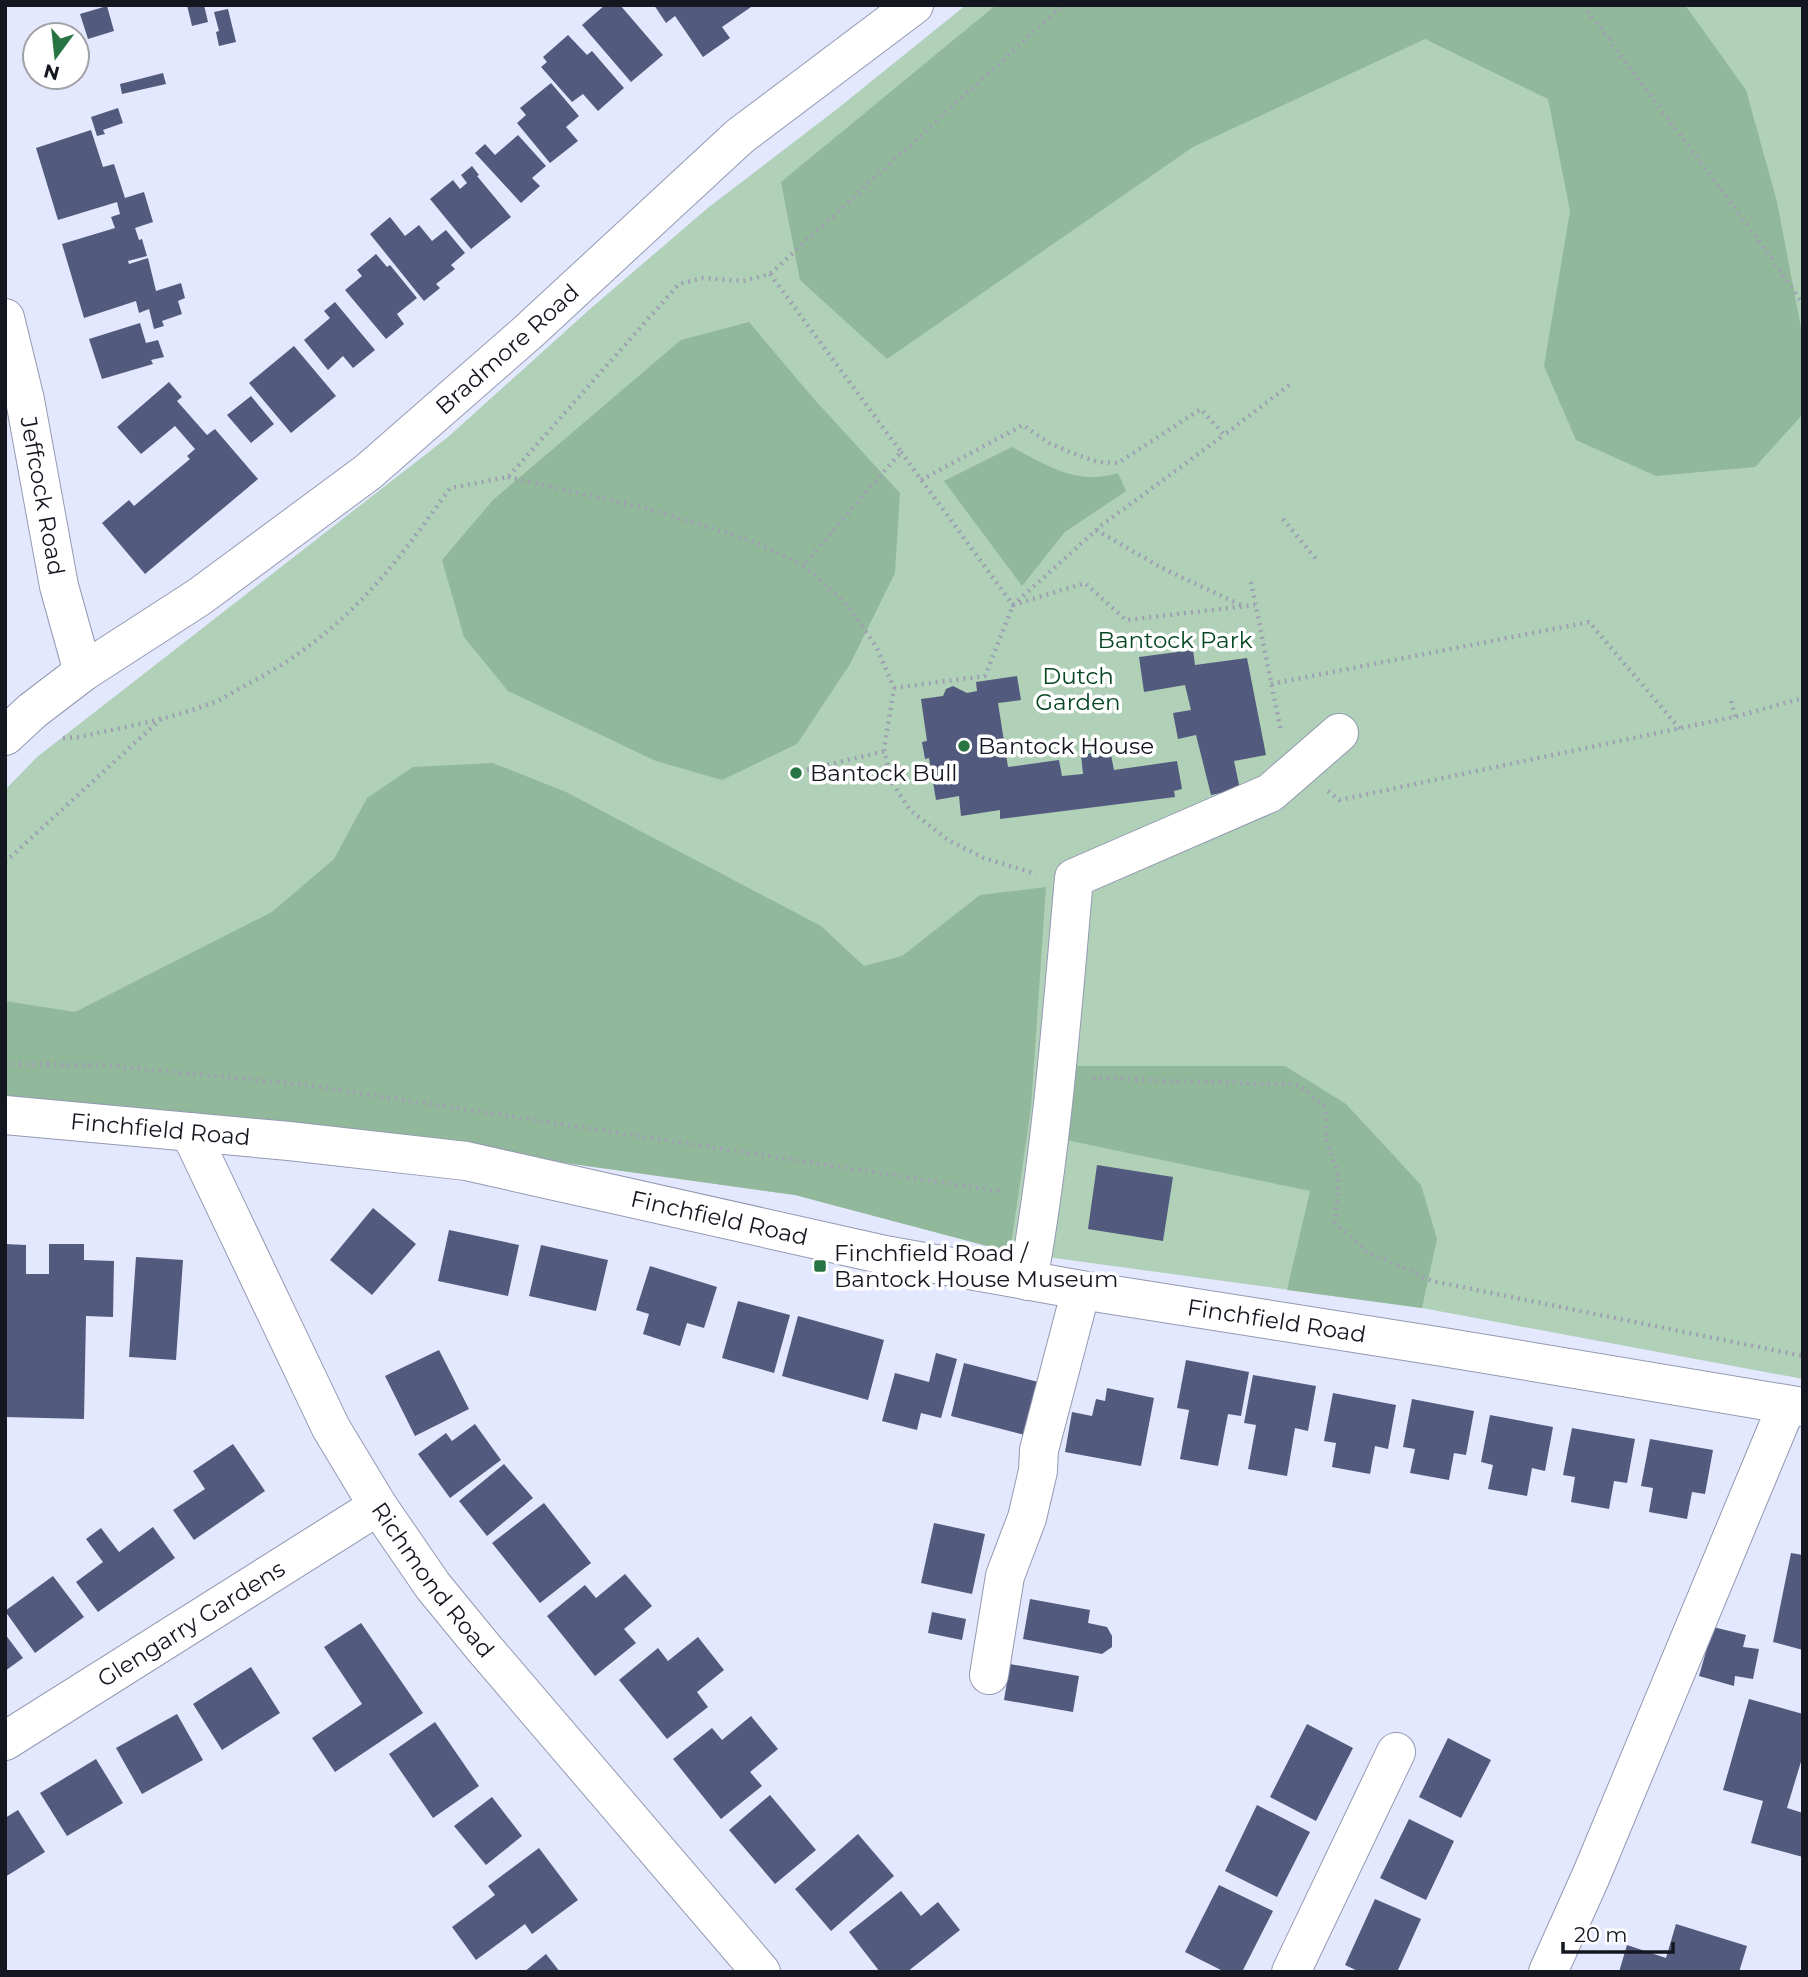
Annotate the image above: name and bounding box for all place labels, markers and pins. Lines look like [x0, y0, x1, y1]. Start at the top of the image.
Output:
place label: Bantock House [978, 732, 1154, 760]
marker: Bantock House [956, 738, 972, 754]
place label: Bantock Bull [810, 759, 958, 787]
marker: Bantock Bull [788, 765, 804, 781]
place label: Finchfield Road / Bantock House Museum [834, 1239, 1118, 1293]
marker: Finchfield Road / Bantock House Museum [812, 1258, 828, 1274]

